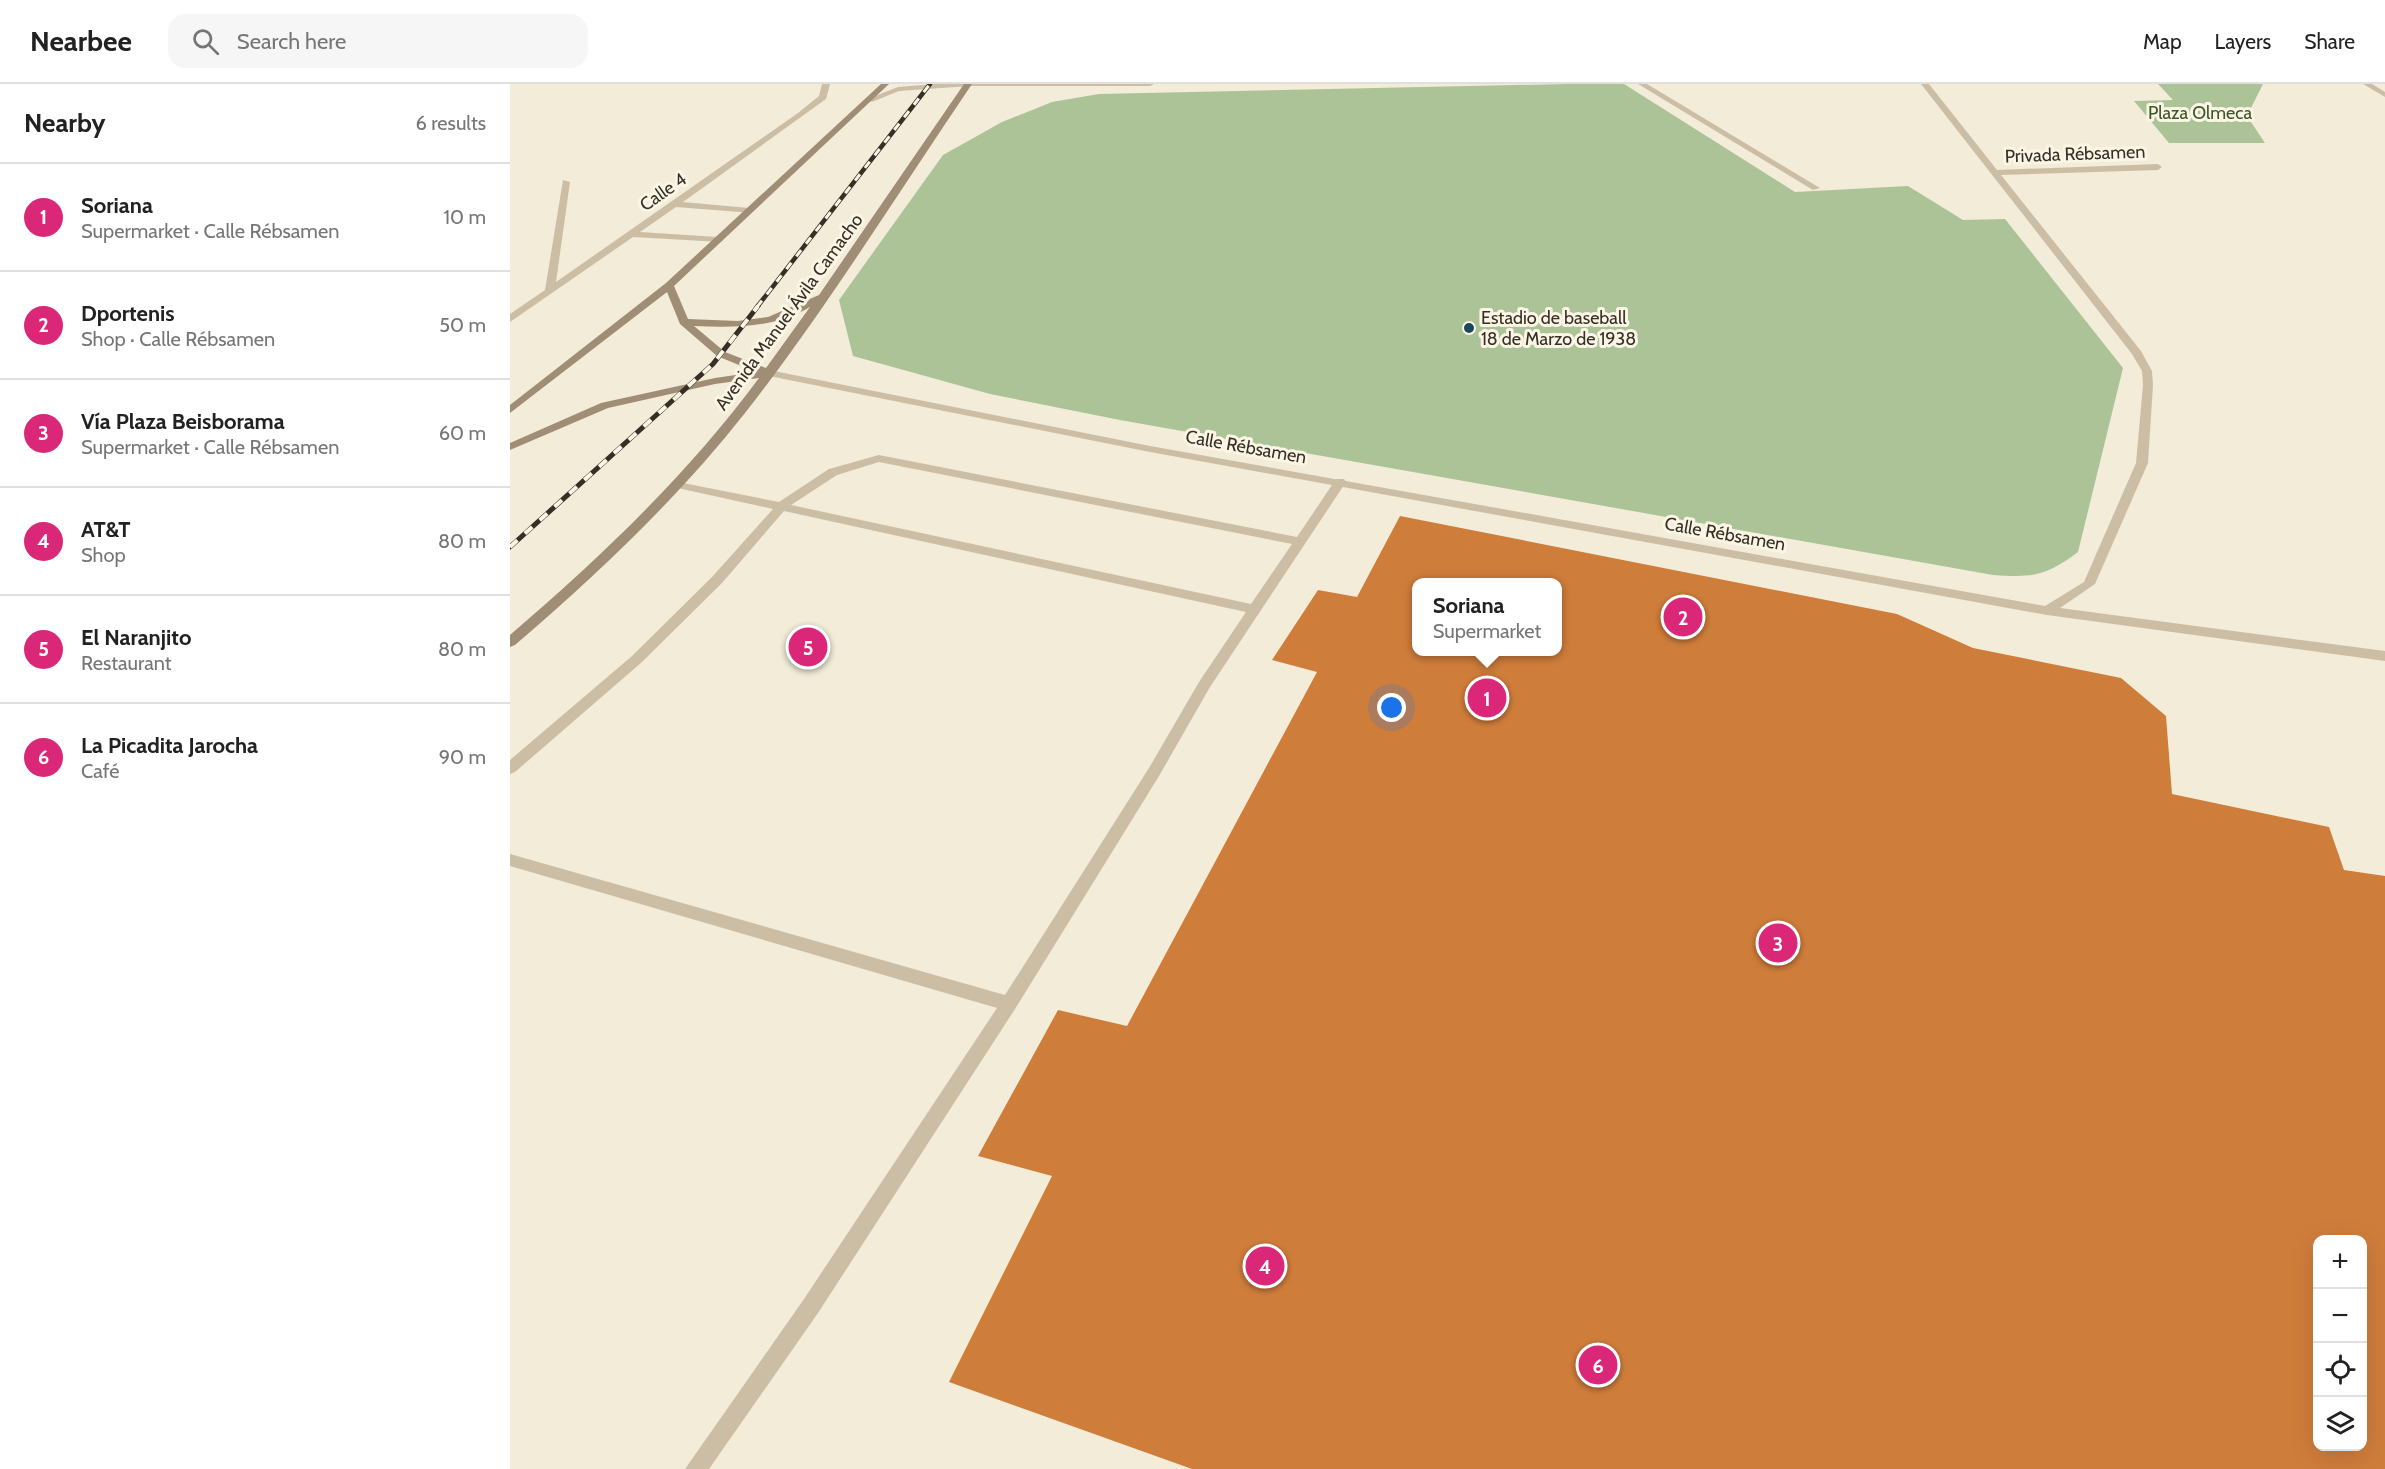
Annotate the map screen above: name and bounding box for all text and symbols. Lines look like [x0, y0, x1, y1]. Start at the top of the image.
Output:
search box [168, 14, 588, 68]
text: Nearbee [30, 24, 132, 58]
icon: search [189, 25, 222, 58]
text: Search here [237, 28, 346, 55]
text: Map [2143, 29, 2182, 54]
text: Layers [2215, 29, 2271, 54]
text: Share [2304, 29, 2355, 54]
park label: Plaza Olmeca [2148, 102, 2252, 124]
text: Nearby [24, 107, 105, 139]
text: 6 results [415, 111, 486, 135]
street label: Privada Rébsamen [2004, 141, 2146, 167]
street label: Calle 4 [635, 168, 691, 216]
text: Soriana [81, 192, 153, 219]
text: 1 [40, 205, 47, 229]
text: 10 m [443, 205, 486, 229]
street label: Avenida Manuel Ávila Camacho [710, 210, 868, 414]
text: Supermarket · Calle Rébsamen [81, 219, 339, 243]
text: Dportenis [81, 300, 175, 327]
place label: Estadio de baseball 18 de Marzo de 1938 [1481, 307, 1636, 350]
text: 2 [38, 313, 49, 337]
text: 50 m [439, 313, 486, 337]
marker: Estadio de baseball 18 de Marzo de 1938 [1462, 321, 1476, 335]
text: Shop · Calle Rébsamen [81, 327, 275, 351]
text: Vía Plaza Beisborama [81, 408, 285, 435]
text: 3 [38, 421, 49, 445]
text: 60 m [439, 421, 486, 445]
street label: Calle Rébsamen [1184, 426, 1308, 468]
text: Supermarket · Calle Rébsamen [81, 435, 339, 459]
street label: Calle Rébsamen [1663, 513, 1787, 555]
text: AT&T [81, 516, 130, 543]
text: 4 [37, 529, 50, 553]
text: 80 m [438, 529, 486, 553]
text: Shop [81, 543, 126, 567]
popup [1412, 578, 1562, 656]
text: Soriana [1433, 592, 1505, 619]
pin: 2 [1664, 594, 1702, 640]
text: Supermarket [1433, 619, 1541, 643]
text: El Naranjito [81, 624, 191, 651]
pin: 5 [788, 624, 828, 670]
text: 5 [38, 637, 49, 661]
text: 80 m [438, 637, 486, 661]
text: Restaurant [81, 651, 172, 675]
pin: 1 [1468, 676, 1506, 720]
your location [1377, 693, 1406, 722]
text: La Picadita Jarocha [81, 732, 258, 759]
text: 6 [38, 745, 49, 769]
text: 90 m [439, 745, 486, 769]
text: Café [81, 759, 119, 783]
pin: 3 [1758, 920, 1798, 966]
map controls [2313, 1235, 2367, 1451]
button: + [2313, 1235, 2367, 1289]
pin: 4 [1246, 1244, 1284, 1288]
button: − [2313, 1289, 2367, 1343]
pin: 6 [1578, 1342, 1618, 1388]
button: locate [2313, 1343, 2367, 1397]
button: layers [2313, 1397, 2367, 1451]

